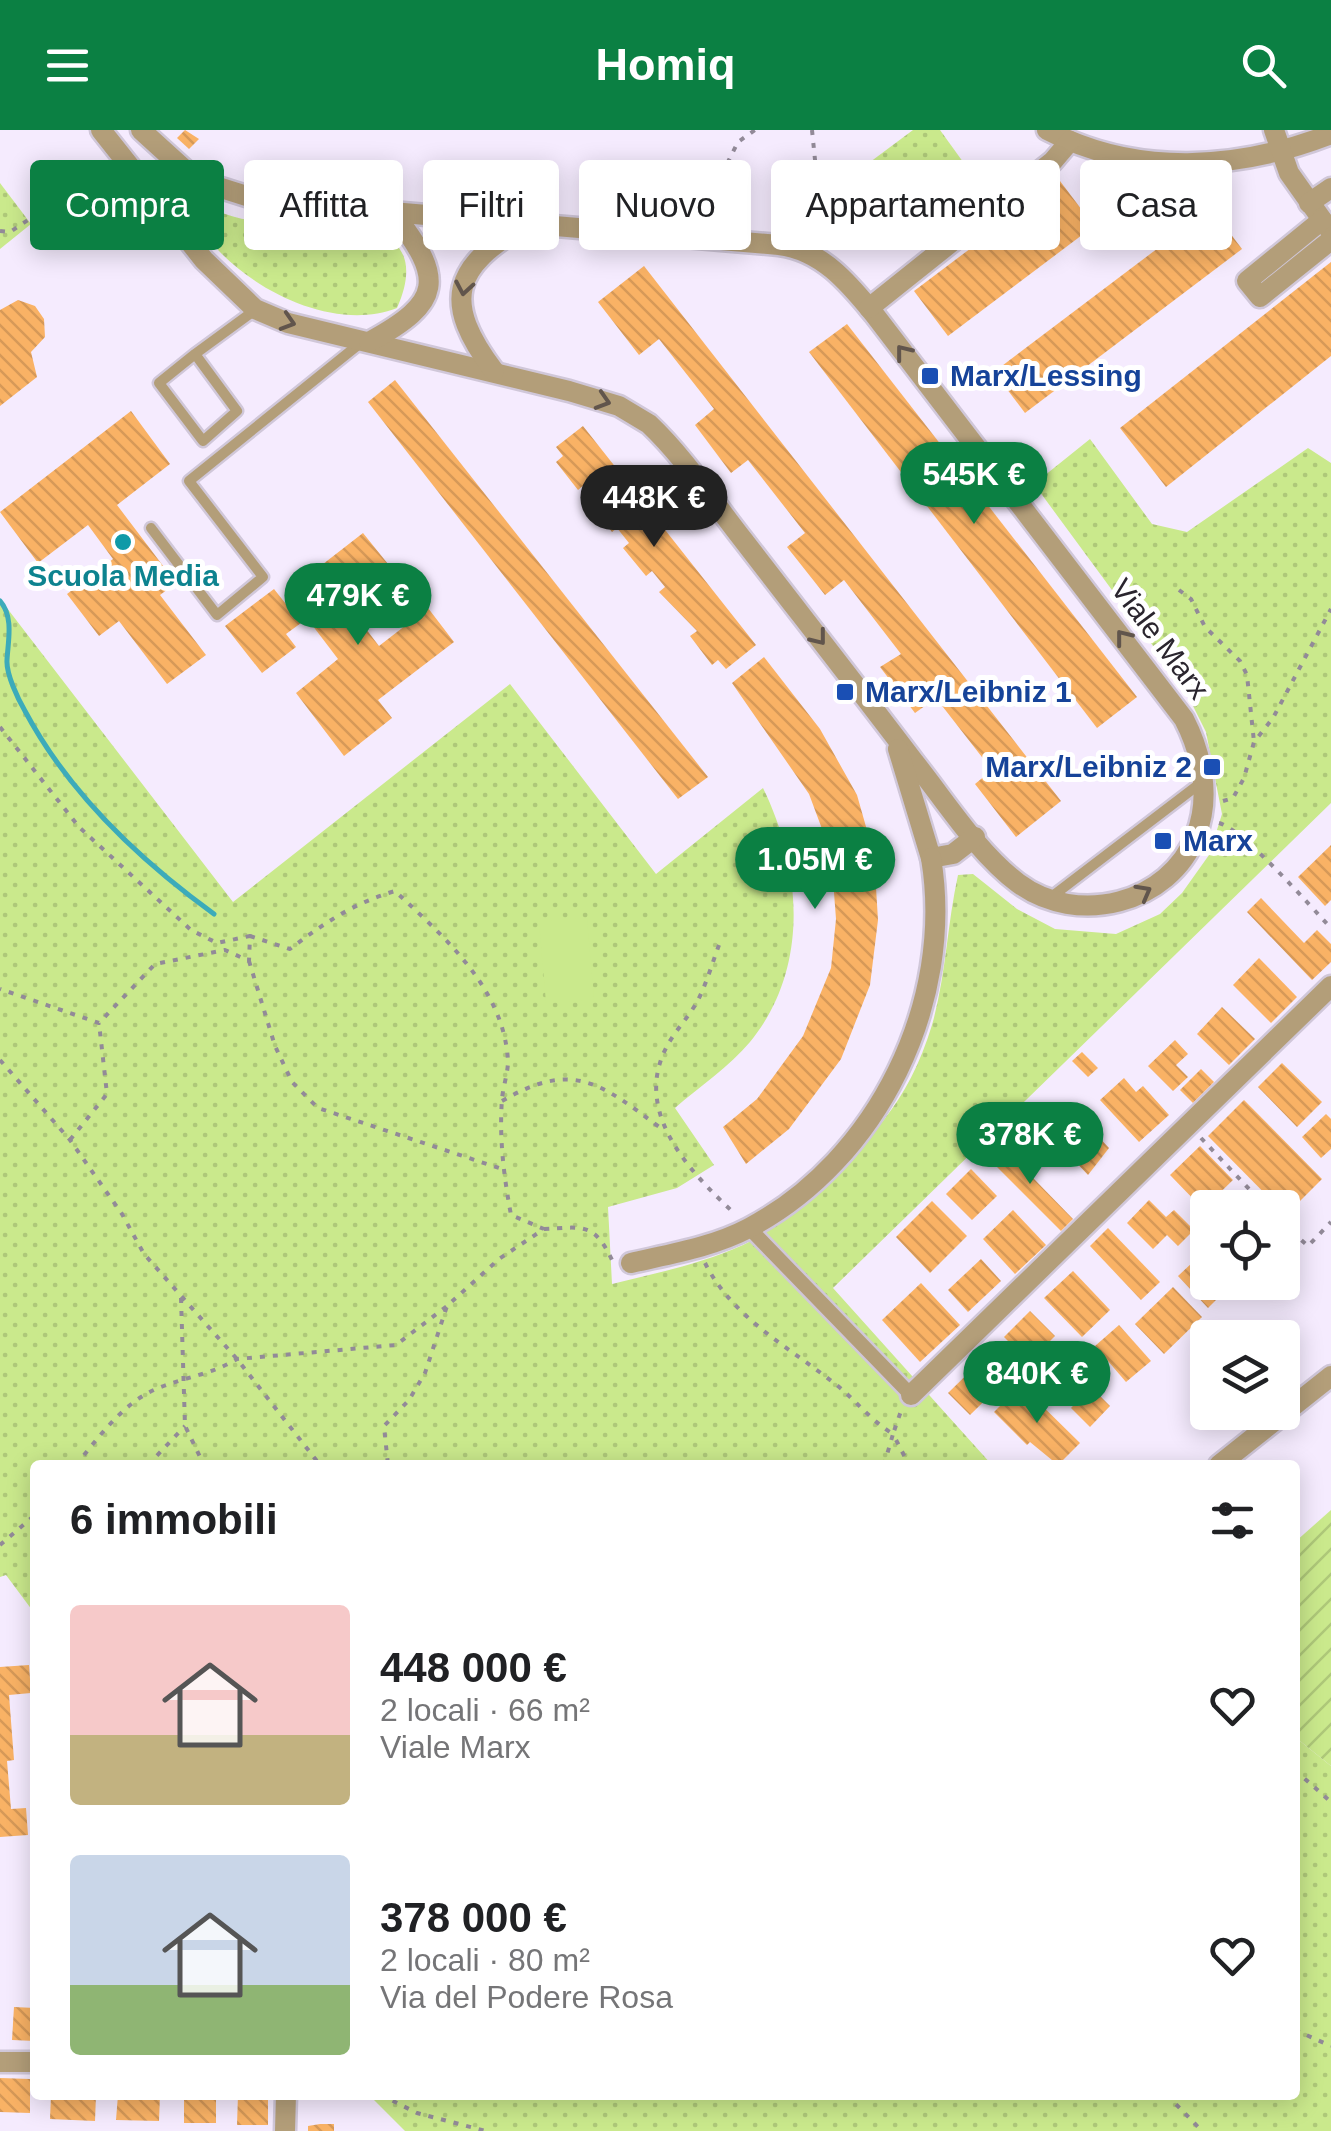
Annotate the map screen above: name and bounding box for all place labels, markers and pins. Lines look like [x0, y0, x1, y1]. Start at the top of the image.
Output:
place label: Marx/Lessing [950, 359, 1142, 392]
marker: Marx/Lessing [919, 365, 941, 387]
pin: 545K € [893, 442, 1055, 527]
pin: 448K € [573, 465, 735, 550]
marker: Scuola Media [112, 531, 134, 553]
place label: Scuola Media [27, 559, 219, 592]
pin: 479K € [277, 563, 439, 648]
place label: Marx/Leibniz 1 [865, 675, 1072, 708]
marker: Marx/Leibniz 1 [834, 681, 856, 703]
place label: Marx/Leibniz 2 [985, 750, 1192, 783]
marker: Marx/Leibniz 2 [1201, 756, 1223, 778]
place label: Marx [1183, 824, 1253, 857]
pin: 1.05M € [723, 827, 907, 912]
marker: Marx [1152, 830, 1174, 852]
pin: 378K € [949, 1102, 1111, 1187]
pin: 840K € [956, 1341, 1118, 1426]

